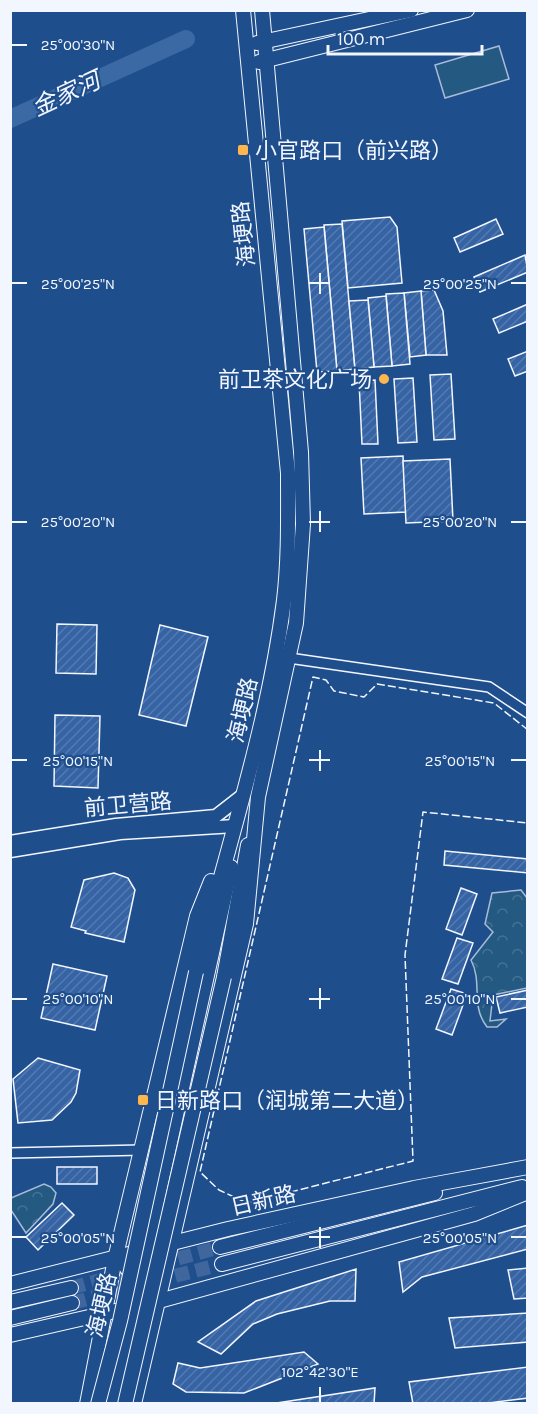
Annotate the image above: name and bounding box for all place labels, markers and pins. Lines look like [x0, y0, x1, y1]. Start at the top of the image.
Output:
place label: 小官路口（前兴路） [255, 138, 453, 164]
marker: 小官路口（前兴路） [236, 143, 250, 157]
place label: 前卫茶文化广场 [218, 367, 372, 393]
marker: 前卫茶文化广场 [377, 372, 391, 386]
place label: 日新路口（润城第二大道） [155, 1088, 419, 1114]
marker: 日新路口（润城第二大道） [136, 1093, 150, 1107]

